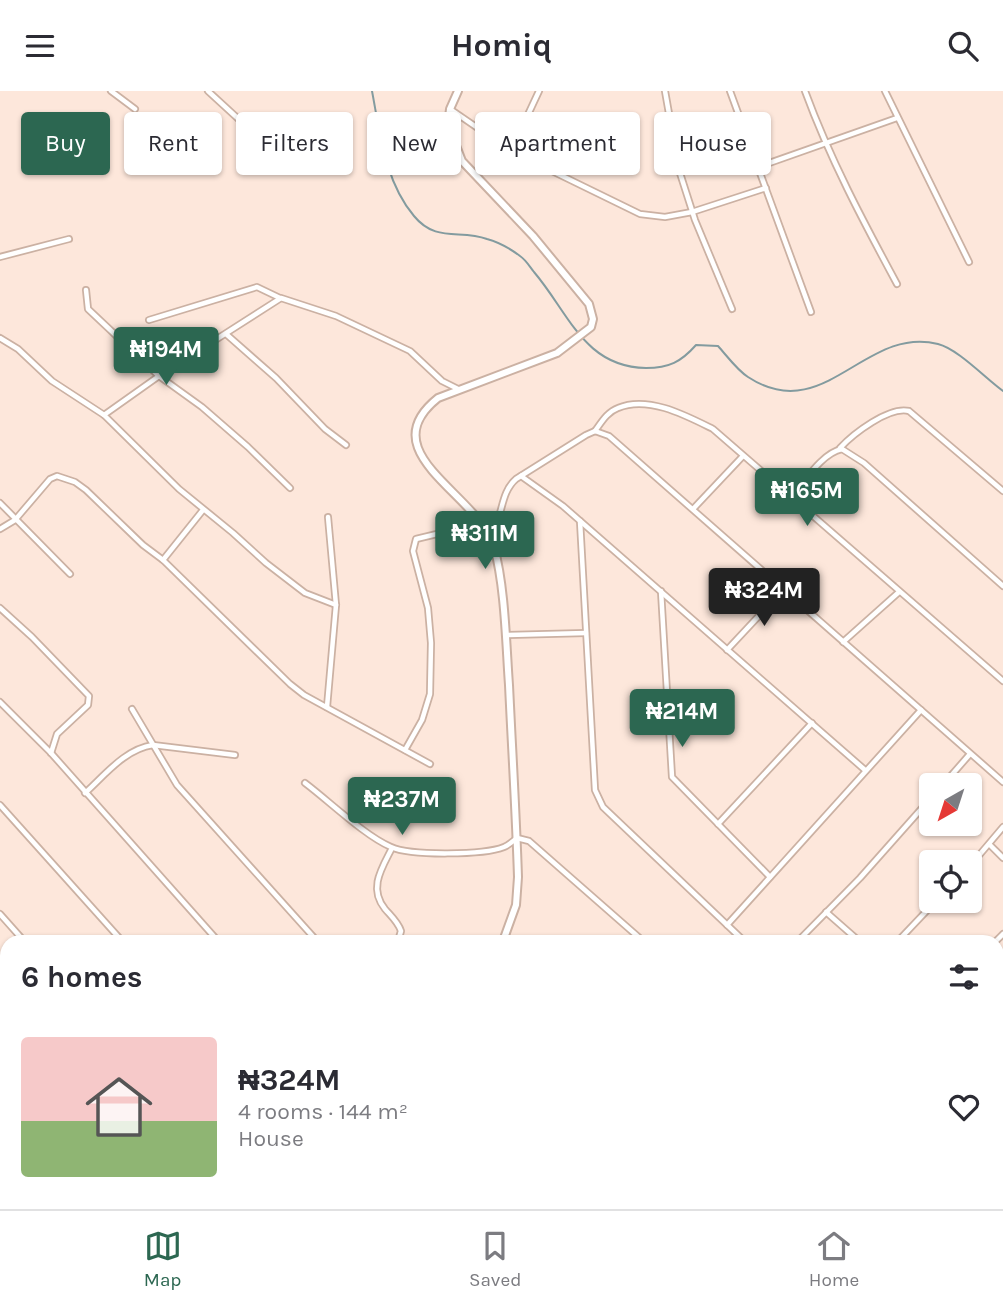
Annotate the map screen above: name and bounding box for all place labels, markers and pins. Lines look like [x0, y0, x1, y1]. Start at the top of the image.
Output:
pin: ₦194M [117, 327, 215, 387]
pin: ₦165M [758, 469, 856, 528]
pin: ₦311M [436, 511, 534, 571]
pin: ₦324M [715, 568, 813, 628]
pin: ₦214M [633, 689, 731, 749]
pin: ₦237M [353, 777, 451, 837]

